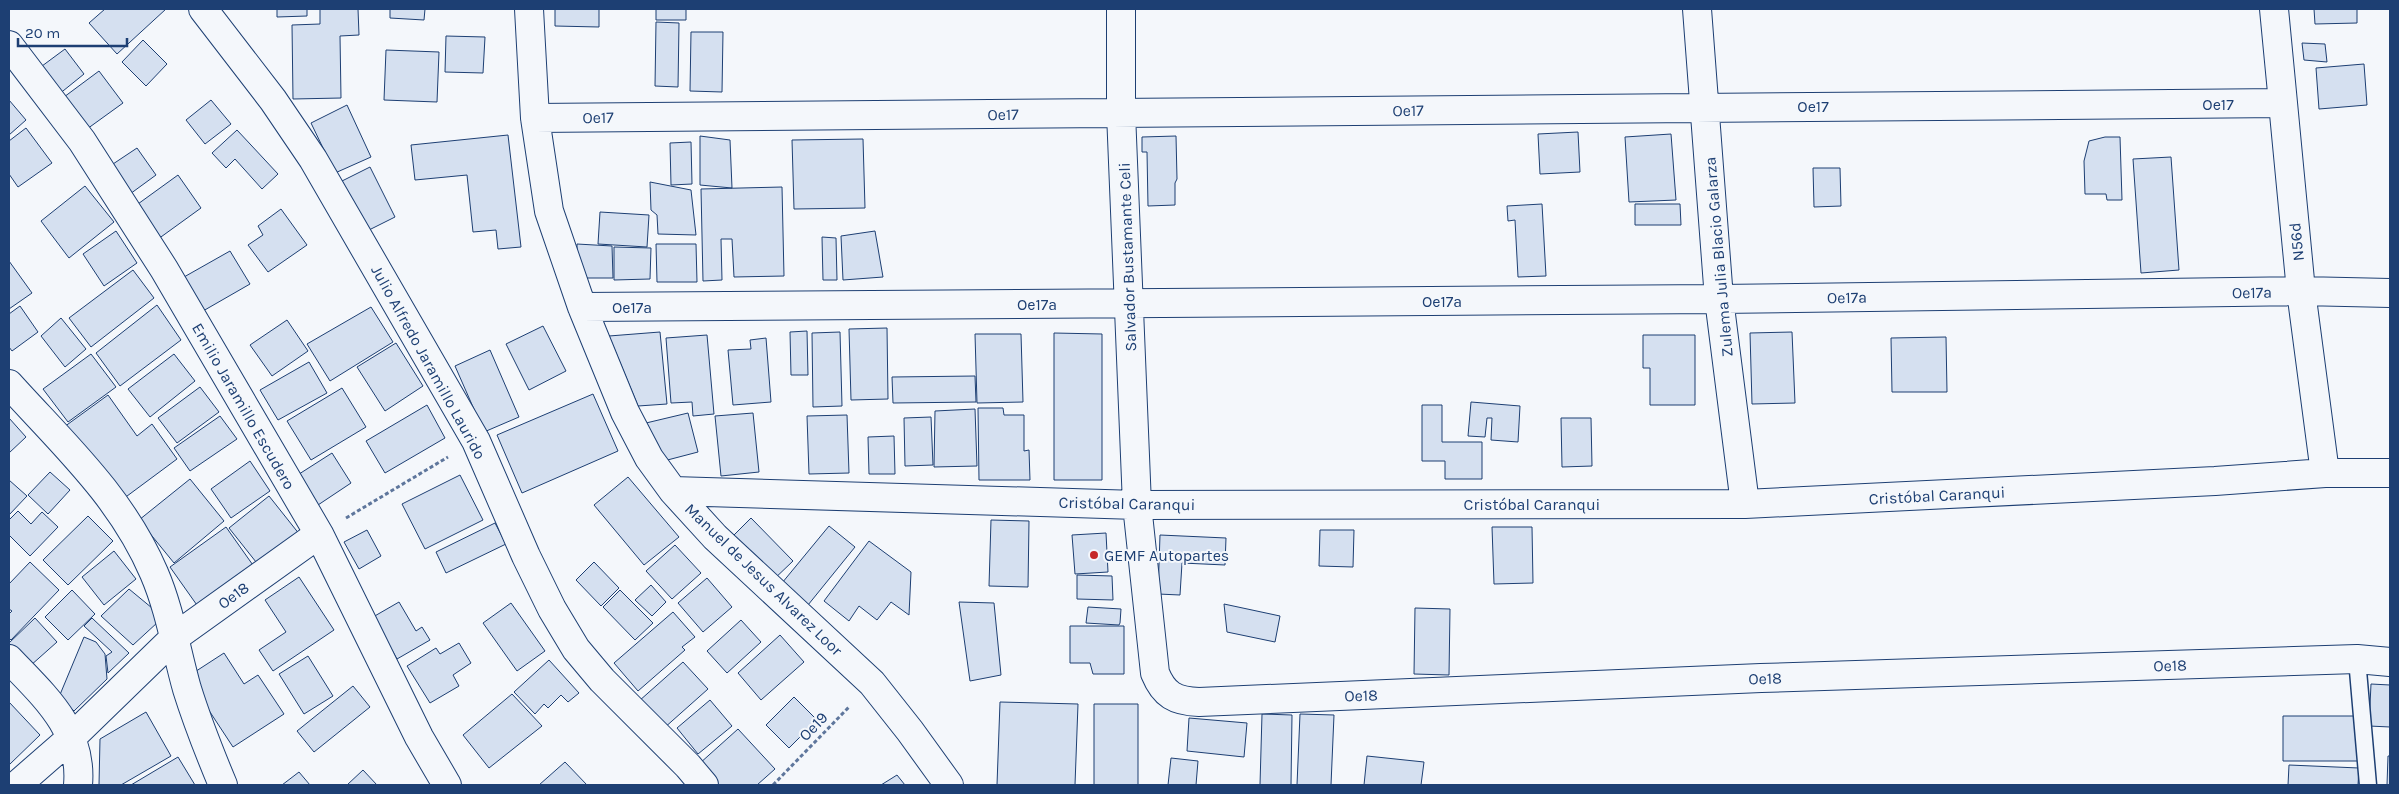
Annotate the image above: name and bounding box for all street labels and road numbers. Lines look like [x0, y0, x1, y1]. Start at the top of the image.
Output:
street label: Oe17 [2202, 95, 2234, 114]
street label: Oe17 [1797, 97, 1829, 116]
street label: Oe17 [1392, 101, 1424, 120]
street label: Oe17 [987, 105, 1019, 124]
street label: Oe17 [582, 108, 614, 127]
street label: Zulema Julia Blacio Galarza [1700, 156, 1737, 358]
street label: Salvador Bustamante Celi [1115, 162, 1140, 352]
street label: N56d [2285, 222, 2308, 262]
street label: Julio Alfredo Jaramillo Laurido [367, 262, 490, 463]
street label: Oe17a [2232, 283, 2272, 302]
street label: Oe17a [1827, 288, 1867, 307]
street label: Oe17a [1422, 292, 1462, 311]
street label: Oe17a [1017, 295, 1057, 314]
street label: Oe17a [612, 298, 652, 317]
street label: Emilio Jaramillo Escudero [188, 320, 299, 493]
street label: Cristóbal Caranqui [1868, 482, 2006, 509]
street label: Cristóbal Caranqui [1058, 493, 1196, 514]
street label: Cristóbal Caranqui [1464, 495, 1600, 514]
street label: Manuel de Jesus Alvarez Loor [681, 499, 846, 660]
street label: Oe18 [214, 578, 252, 613]
street label: Oe18 [2153, 655, 2187, 676]
street label: Oe18 [1748, 668, 1782, 689]
street label: Oe18 [1344, 685, 1378, 706]
street label: Oe19 [795, 708, 832, 745]

